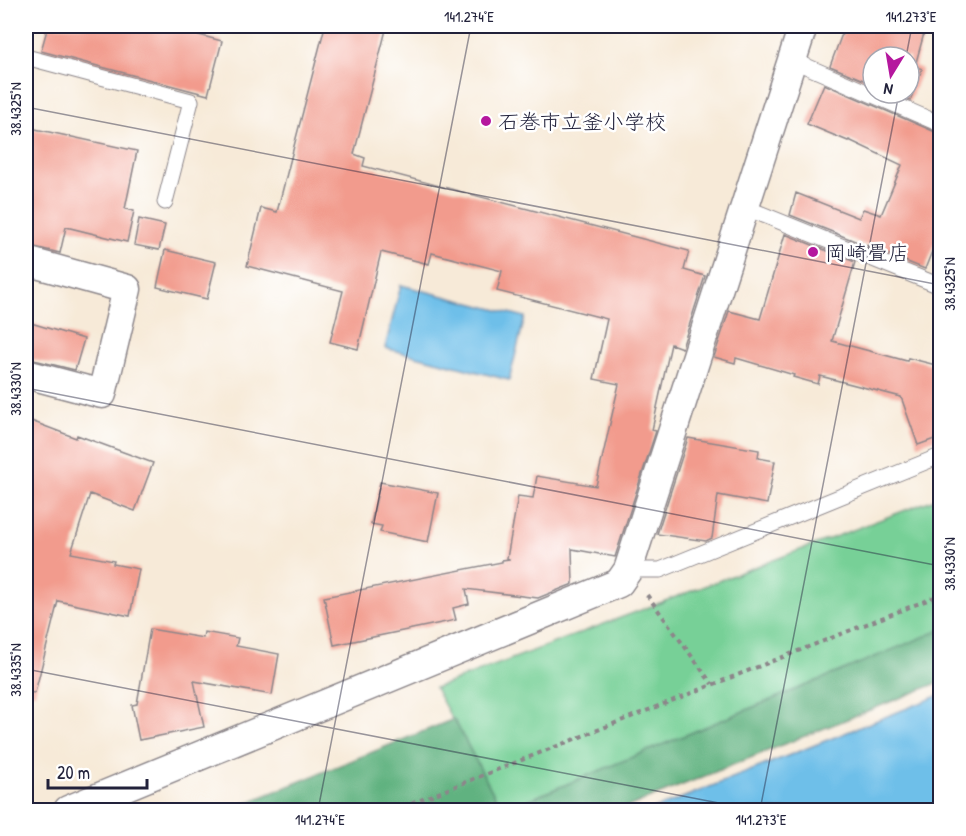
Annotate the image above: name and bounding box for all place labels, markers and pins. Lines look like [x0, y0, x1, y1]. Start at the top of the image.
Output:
place label: 石巻市立釜小学校 [498, 107, 666, 136]
marker: 石巻市立釜小学校 [479, 114, 493, 128]
place label: 岡崎畳店 [825, 238, 909, 267]
marker: 岡崎畳店 [806, 245, 820, 259]

